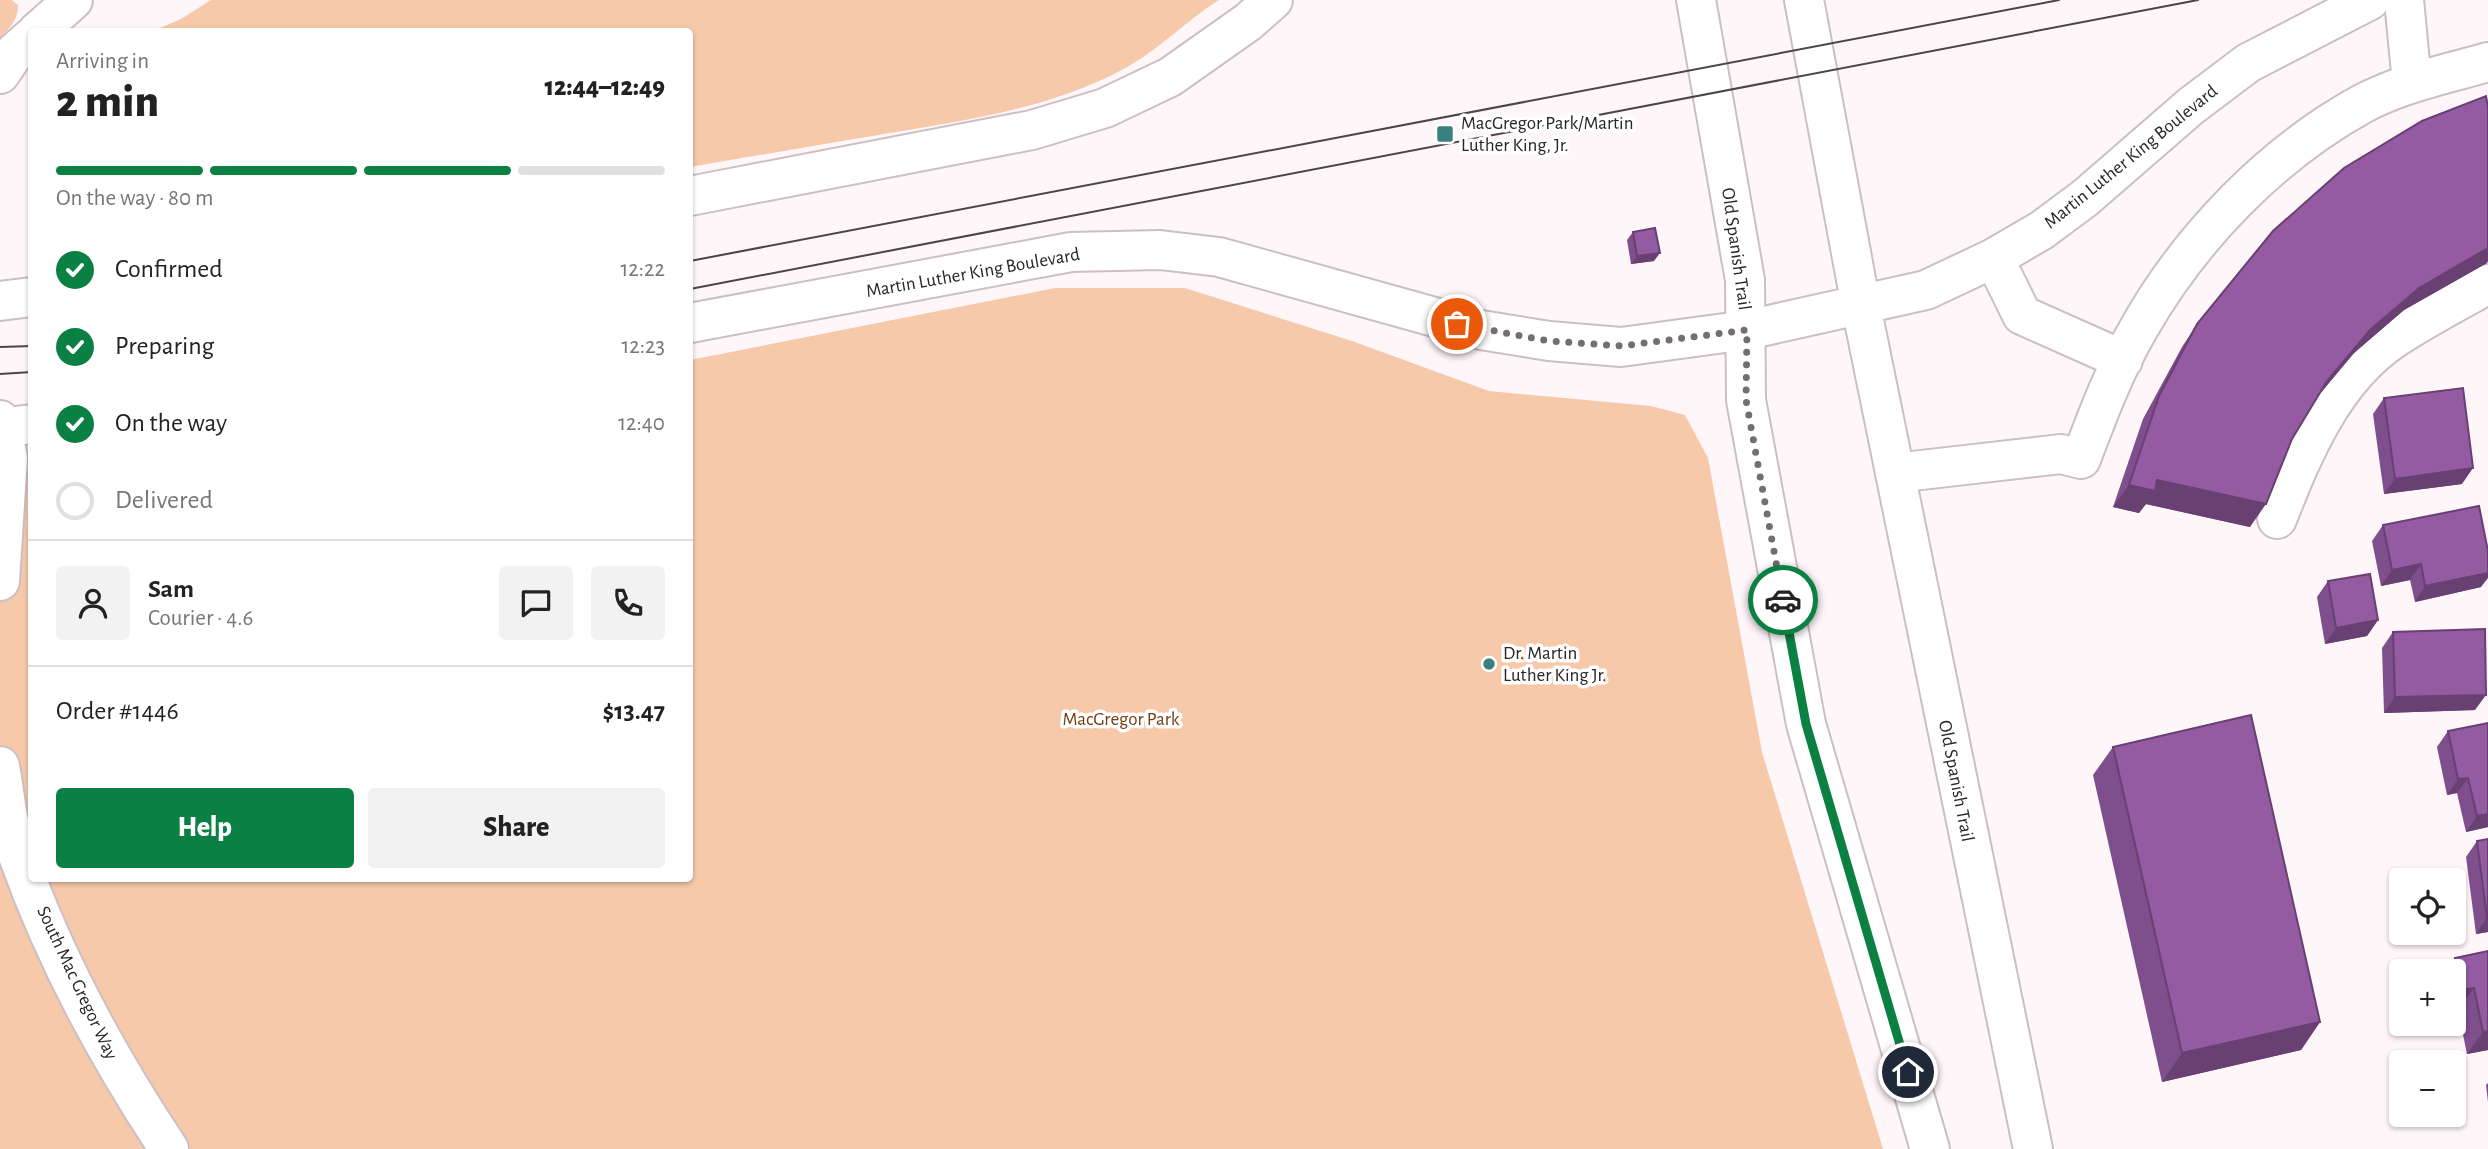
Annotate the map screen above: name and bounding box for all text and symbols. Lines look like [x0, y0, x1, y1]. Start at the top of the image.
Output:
text: Arriving in [56, 50, 149, 73]
text: 12:44–12:49 [545, 74, 665, 100]
text: 2 min [56, 79, 159, 125]
street label: Martin Luther King Boulevard [2041, 81, 2221, 233]
place label: MacGregor Park/Martin Luther King, Jr. [1461, 114, 1633, 155]
marker: MacGregor Park/Martin Luther King, Jr. [1435, 124, 1455, 144]
text: On the way · 80 m [56, 187, 213, 210]
street label: Old Spanish Trail [1718, 187, 1754, 311]
street label: Martin Luther King Boulevard [865, 245, 1081, 301]
icon: check [56, 251, 94, 289]
text: Confirmed [115, 256, 223, 282]
text: 12:22 [620, 258, 665, 281]
pin [1427, 294, 1487, 354]
icon: bag [1438, 305, 1476, 343]
icon: check [56, 328, 94, 366]
text: Preparing [115, 333, 214, 359]
text: 12:23 [621, 335, 665, 358]
icon: check [56, 405, 94, 443]
text: On the way [115, 410, 227, 436]
text: 12:40 [618, 412, 665, 435]
text: Delivered [115, 487, 213, 513]
courier [1748, 565, 1818, 635]
button: person [56, 566, 130, 640]
button: chat [499, 566, 573, 640]
button: phone [591, 566, 665, 640]
text: Sam [148, 576, 194, 602]
icon: car [1764, 581, 1802, 619]
text: Courier · 4.6 [148, 607, 253, 630]
place label: Dr. Martin Luther King Jr. [1503, 644, 1606, 685]
marker: Dr. Martin Luther King Jr. [1481, 656, 1497, 672]
text: Order #1446 [56, 698, 179, 724]
text: $13.47 [602, 698, 665, 724]
park label: MacGregor Park [1062, 710, 1180, 729]
street label: Old Spanish Trail [1935, 719, 1977, 843]
button: Help [56, 788, 354, 868]
button: Share [368, 788, 665, 868]
map controls [2389, 868, 2466, 1127]
button: locate [2389, 868, 2466, 945]
street label: South Mac Gregor Way [33, 903, 121, 1063]
button: + [2389, 959, 2466, 1036]
pin [1878, 1042, 1938, 1102]
button: − [2389, 1050, 2466, 1127]
icon: home [1889, 1053, 1927, 1091]

